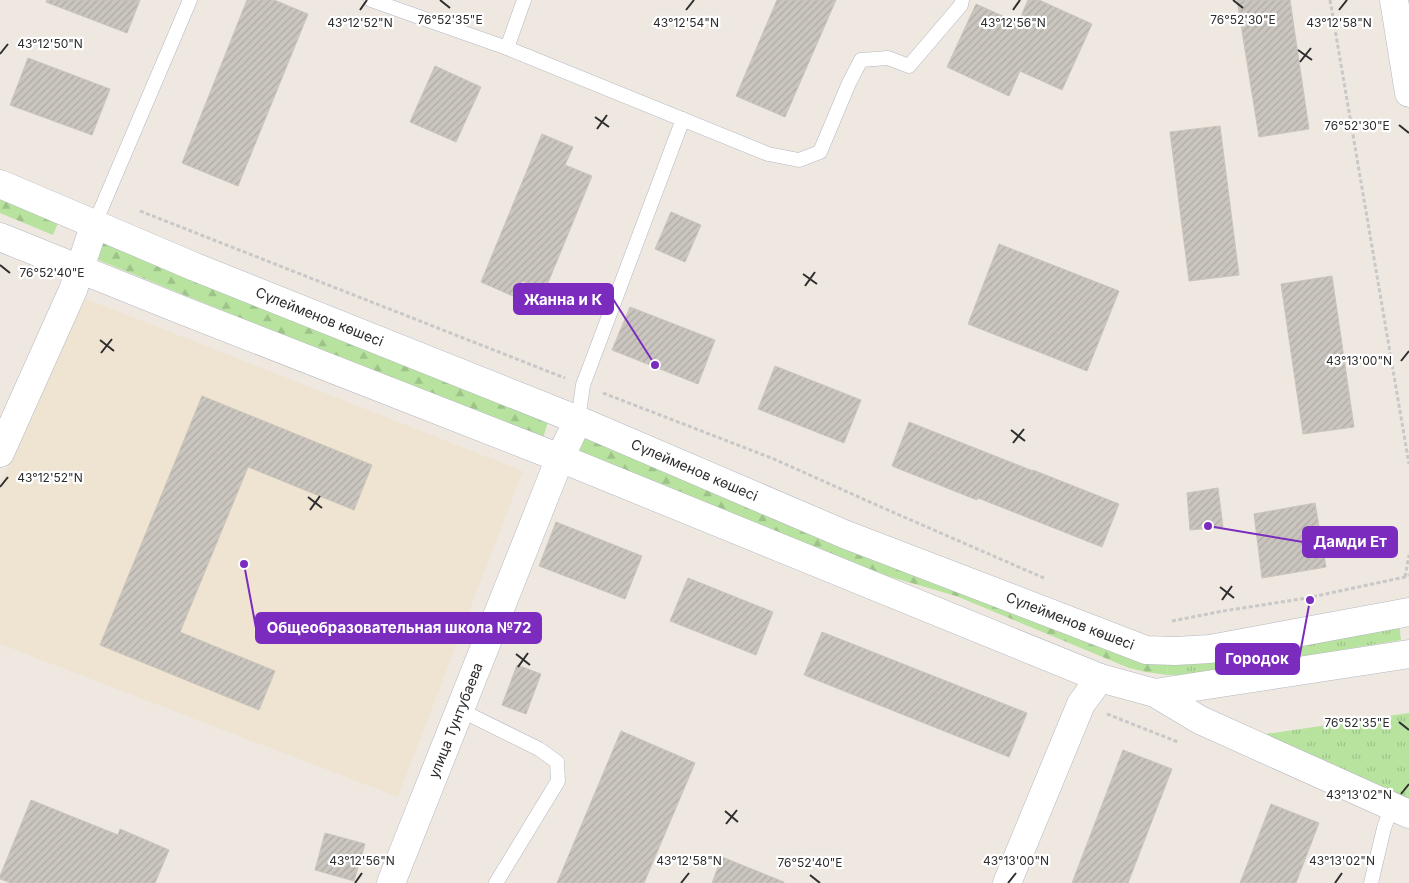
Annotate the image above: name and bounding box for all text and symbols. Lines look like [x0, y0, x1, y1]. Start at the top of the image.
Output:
text: 76°52'35"E [417, 12, 483, 27]
text: 76°52'30"E [1210, 12, 1276, 27]
text: 43°12'52"N [327, 15, 393, 30]
text: 43°12'54"N [653, 15, 719, 30]
text: 43°12'56"N [980, 15, 1046, 30]
text: 43°12'58"N [1306, 15, 1372, 30]
text: 43°12'50"N [17, 36, 83, 51]
text: 76°52'30"E [1324, 118, 1390, 133]
text: 76°52'40"E [19, 265, 85, 280]
street label: Сүлейменов көшесі [253, 283, 386, 349]
callout: Жанна и К [514, 284, 613, 314]
text: Жанна и К [524, 290, 602, 309]
text: 43°13'00"N [1326, 353, 1392, 368]
street label: Сүлейменов көшесі [629, 435, 761, 504]
text: 43°12'52"N [17, 470, 83, 485]
callout: Дамди Ет [1303, 527, 1397, 557]
text: Дамди Ет [1313, 532, 1387, 551]
street label: Сүлейменов көшесі [1004, 588, 1137, 653]
callout: Общеобразовательная школа №72 [256, 613, 541, 643]
text: Общеобразовательная школа №72 [267, 618, 531, 637]
callout: Городок [1216, 644, 1299, 674]
text: Городок [1225, 649, 1289, 668]
street label: улица Тунтубаева [425, 660, 486, 780]
text: 76°52'35"E [1324, 715, 1390, 730]
text: 43°13'02"N [1326, 787, 1392, 802]
text: 43°12'56"N [329, 853, 395, 868]
text: 43°12'58"N [656, 853, 722, 868]
text: 43°13'00"N [983, 853, 1049, 868]
text: 43°13'02"N [1309, 853, 1375, 868]
text: 76°52'40"E [777, 855, 843, 870]

